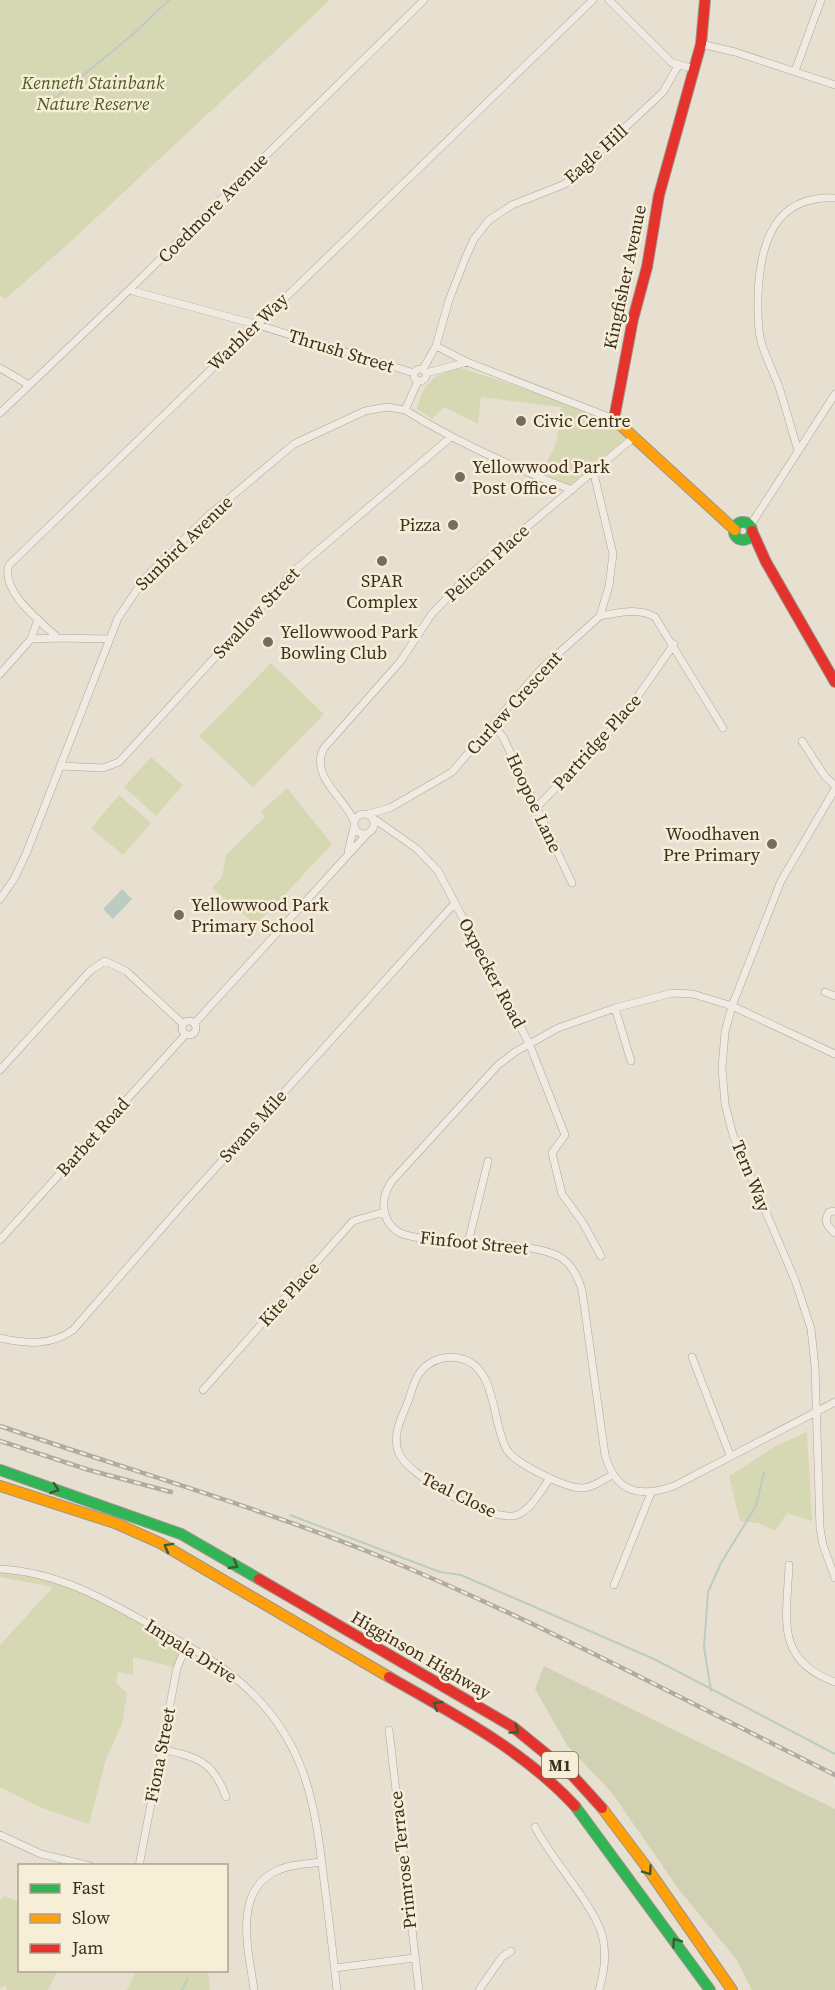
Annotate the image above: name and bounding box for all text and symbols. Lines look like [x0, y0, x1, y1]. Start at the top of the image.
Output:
park label: Kenneth Stainbank Nature Reserve [21, 70, 165, 116]
street label: Eagle Hill [558, 118, 633, 189]
street label: Coedmore Avenue [152, 147, 273, 268]
street label: Kingfisher Avenue [597, 202, 652, 351]
street label: Warbler Way [202, 286, 294, 376]
street label: Thrush Street [285, 323, 397, 378]
place label: Civic Centre [533, 408, 631, 433]
marker: Civic Centre [514, 414, 528, 428]
place label: Yellowwood Park Post Office [472, 454, 610, 500]
marker: Yellowwood Park Post Office [453, 470, 467, 484]
street label: Sunbird Avenue [129, 489, 238, 596]
place label: Pizza [399, 512, 442, 537]
street label: Pelican Place [439, 518, 534, 607]
marker: Pizza [446, 518, 460, 532]
marker: SPAR Complex [375, 554, 389, 568]
street label: Swallow Street [207, 561, 305, 664]
place label: SPAR Complex [346, 568, 418, 614]
place label: Yellowwood Park Bowling Club [280, 619, 418, 665]
marker: Yellowwood Park Bowling Club [261, 635, 275, 649]
street label: Curlew Crescent [460, 645, 567, 760]
street label: Partridge Place [547, 688, 647, 795]
street label: Hoopoe Lane [501, 749, 568, 857]
place label: Woodhaven Pre Primary [663, 821, 761, 867]
marker: Woodhaven Pre Primary [765, 837, 779, 851]
place label: Yellowwood Park Primary School [191, 892, 329, 938]
marker: Yellowwood Park Primary School [172, 908, 186, 922]
street label: Oxpecker Road [453, 913, 532, 1032]
street label: Swans Mile [213, 1084, 292, 1168]
street label: Barbet Road [50, 1092, 135, 1182]
street label: Tern Way [726, 1136, 777, 1216]
street label: Finfoot Street [419, 1224, 530, 1261]
street label: Kite Place [253, 1256, 325, 1332]
street label: Teal Close [417, 1466, 501, 1524]
one-way arrow [49, 1482, 60, 1494]
one-way arrow [164, 1543, 174, 1554]
one-way arrow [228, 1557, 239, 1569]
street label: Higginson Highway [347, 1604, 496, 1705]
street label: Impala Drive [140, 1612, 242, 1689]
one-way arrow [433, 1700, 443, 1712]
street label: Fiona Street [138, 1705, 181, 1805]
one-way arrow [509, 1723, 520, 1734]
road number: M1 [542, 1752, 578, 1778]
street label: Primrose Terrace [383, 1790, 422, 1930]
legend [18, 1864, 228, 1972]
one-way arrow [641, 1864, 652, 1875]
text: Fast [72, 1875, 105, 1900]
text: Slow [72, 1905, 110, 1930]
text: Jam [71, 1935, 104, 1960]
one-way arrow [672, 1938, 683, 1949]

